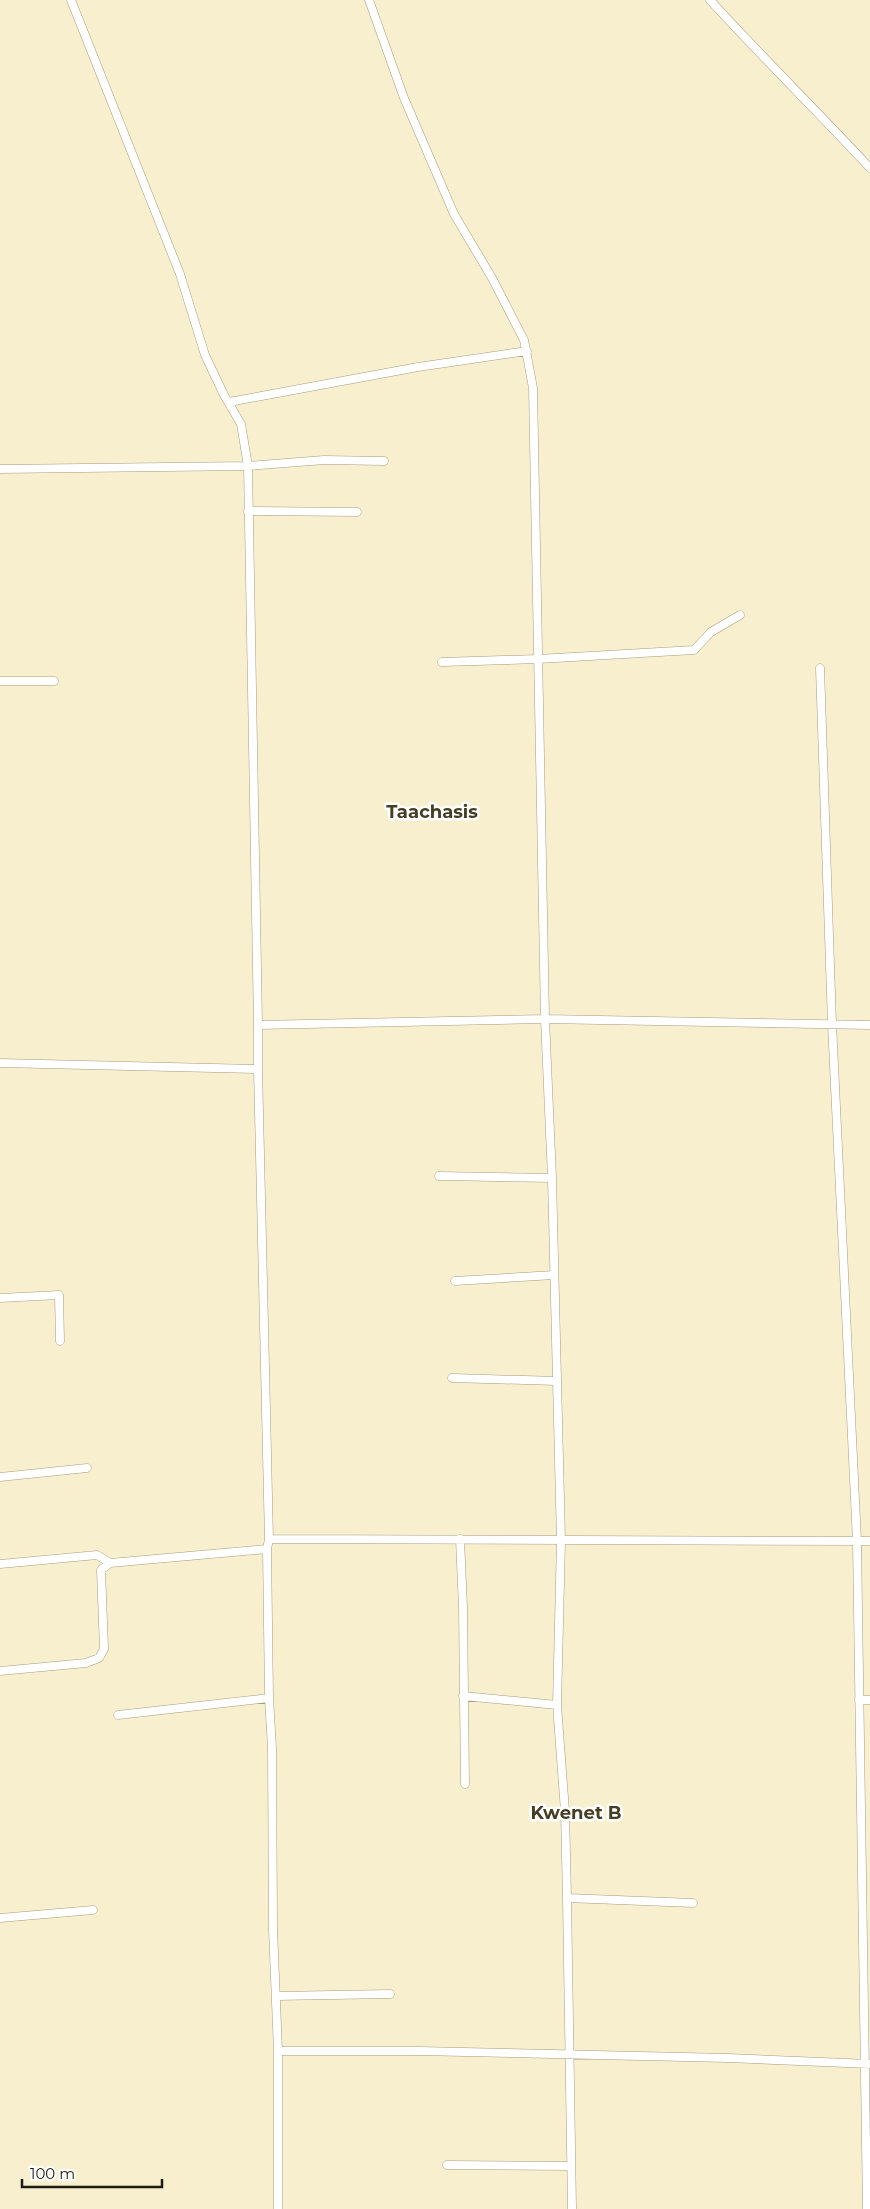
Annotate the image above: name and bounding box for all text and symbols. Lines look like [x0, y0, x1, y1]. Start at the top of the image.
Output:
district label: Taachasis [386, 801, 478, 823]
district label: Kwenet B [530, 1802, 622, 1824]
scale bar [22, 2156, 162, 2188]
text: 100 m [30, 2164, 75, 2183]

